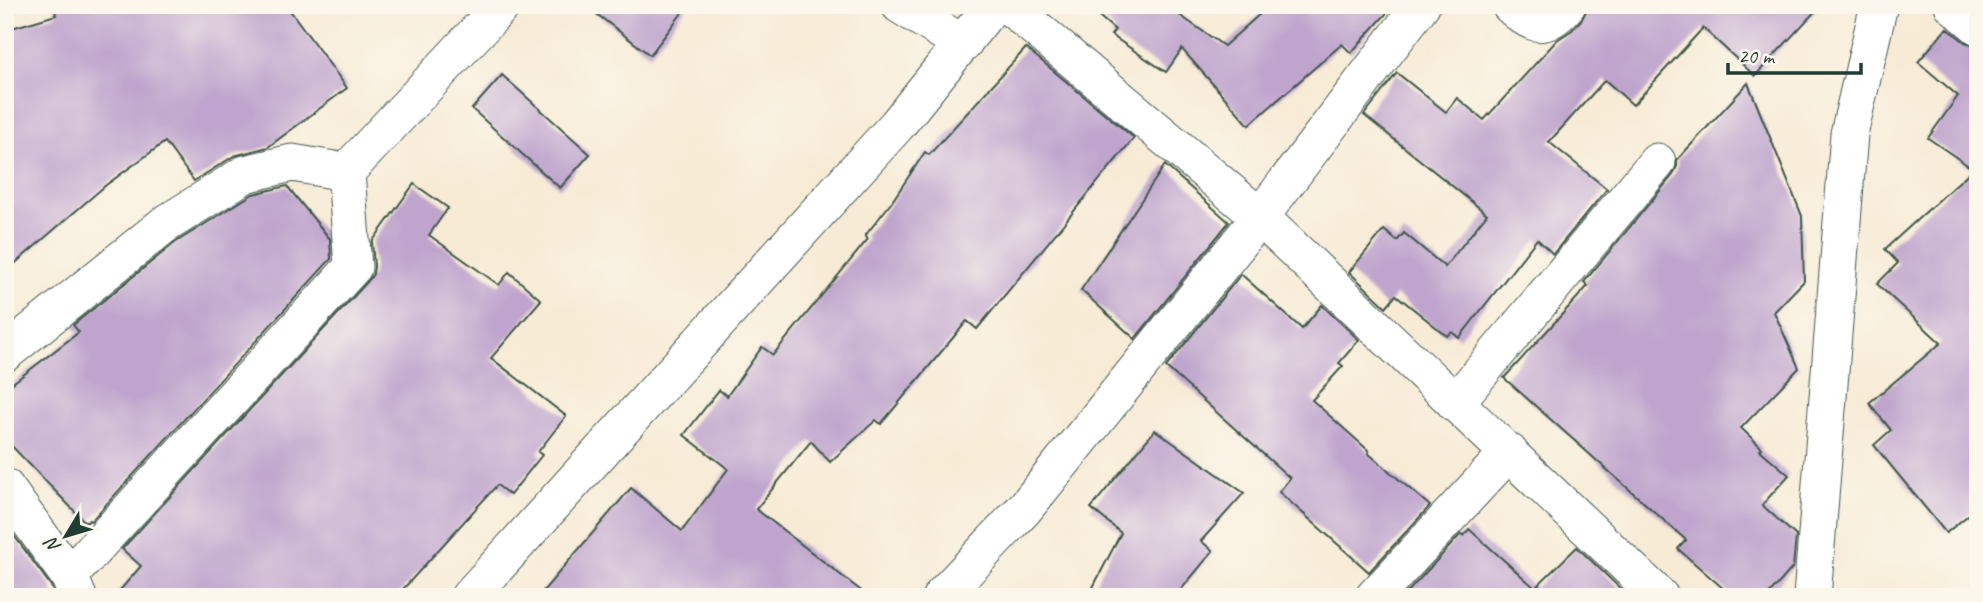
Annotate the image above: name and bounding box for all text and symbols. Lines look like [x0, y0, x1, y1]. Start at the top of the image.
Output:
scale bar [1728, 32, 1860, 76]
text: 20 m [1738, 43, 1776, 69]
north arrow [32, 500, 102, 570]
text: N [38, 531, 66, 558]

